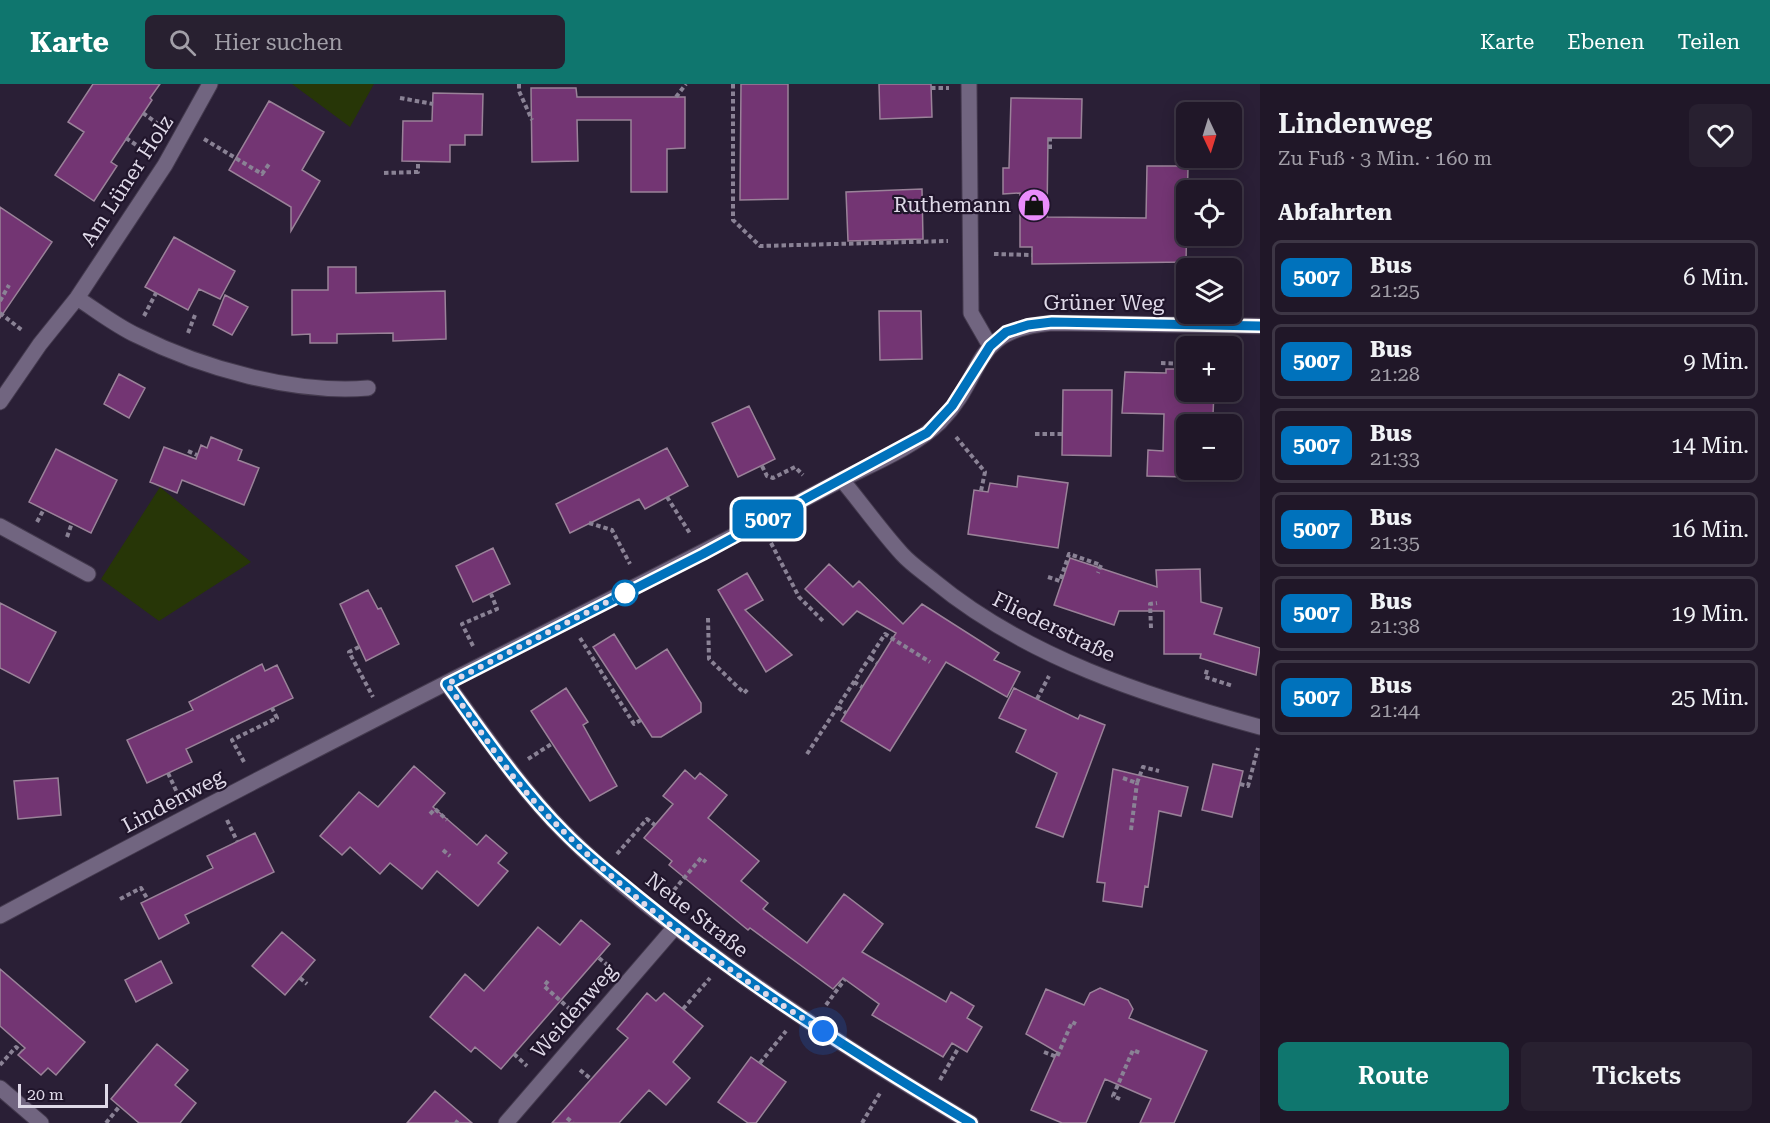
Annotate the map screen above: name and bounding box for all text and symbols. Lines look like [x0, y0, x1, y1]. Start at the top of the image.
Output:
search box [145, 15, 565, 69]
text: Karte [30, 26, 109, 59]
icon: search [166, 26, 199, 59]
text: Hier suchen [214, 30, 343, 55]
text: Karte [1480, 30, 1534, 54]
text: Ebenen [1567, 30, 1645, 54]
text: Teilen [1678, 30, 1740, 54]
north arrow [1176, 102, 1242, 168]
map controls [1176, 102, 1242, 480]
button: heart [1689, 104, 1752, 167]
text: Lindenweg [1278, 107, 1432, 140]
street label: Am Lüner Holz [76, 111, 178, 251]
text: Zu Fuß · 3 Min. · 160 m [1278, 146, 1492, 170]
button: locate [1176, 180, 1242, 246]
shop icon: Ruthemann [1016, 187, 1052, 223]
place label: Ruthemann [893, 193, 1011, 217]
text: Abfahrten [1278, 200, 1392, 225]
text: Bus [1370, 253, 1412, 278]
button: layers [1176, 258, 1242, 324]
text: 5007 [1293, 265, 1340, 289]
text: 6 Min. [1683, 265, 1749, 290]
text: 21:25 [1370, 278, 1420, 302]
street label: Grüner Weg [1044, 291, 1165, 315]
button: + [1176, 336, 1242, 402]
text: Bus [1370, 337, 1412, 362]
text: 5007 [1293, 349, 1340, 373]
text: 9 Min. [1683, 349, 1749, 374]
text: 21:28 [1370, 362, 1420, 386]
button: − [1176, 414, 1242, 480]
text: Bus [1370, 421, 1412, 446]
text: 5007 [1293, 433, 1340, 457]
text: 14 Min. [1671, 433, 1749, 458]
text: 21:33 [1370, 446, 1420, 470]
line badge: 5007 [726, 500, 810, 538]
text: Bus [1370, 505, 1412, 530]
text: 5007 [744, 507, 792, 531]
text: 5007 [1293, 517, 1340, 541]
text: 16 Min. [1671, 517, 1749, 542]
text: 21:35 [1370, 530, 1420, 554]
unlabelled marker [612, 580, 638, 606]
street label: Fliederstraße [989, 587, 1119, 667]
text: Bus [1370, 589, 1412, 614]
text: 5007 [1293, 601, 1340, 625]
text: 19 Min. [1671, 601, 1749, 626]
text: 21:38 [1370, 614, 1420, 638]
text: Bus [1370, 673, 1412, 698]
text: 5007 [1293, 685, 1340, 709]
text: 25 Min. [1671, 685, 1749, 710]
text: 21:44 [1370, 698, 1420, 722]
street label: Lindenweg [118, 764, 228, 838]
street label: Neue Straße [641, 868, 753, 962]
street label: Weidenweg [526, 959, 622, 1063]
your location [808, 1016, 838, 1046]
button: Route [1278, 1042, 1509, 1111]
button: Tickets [1521, 1042, 1752, 1111]
scale bar [18, 1081, 108, 1108]
text: 20 m [27, 1085, 64, 1104]

